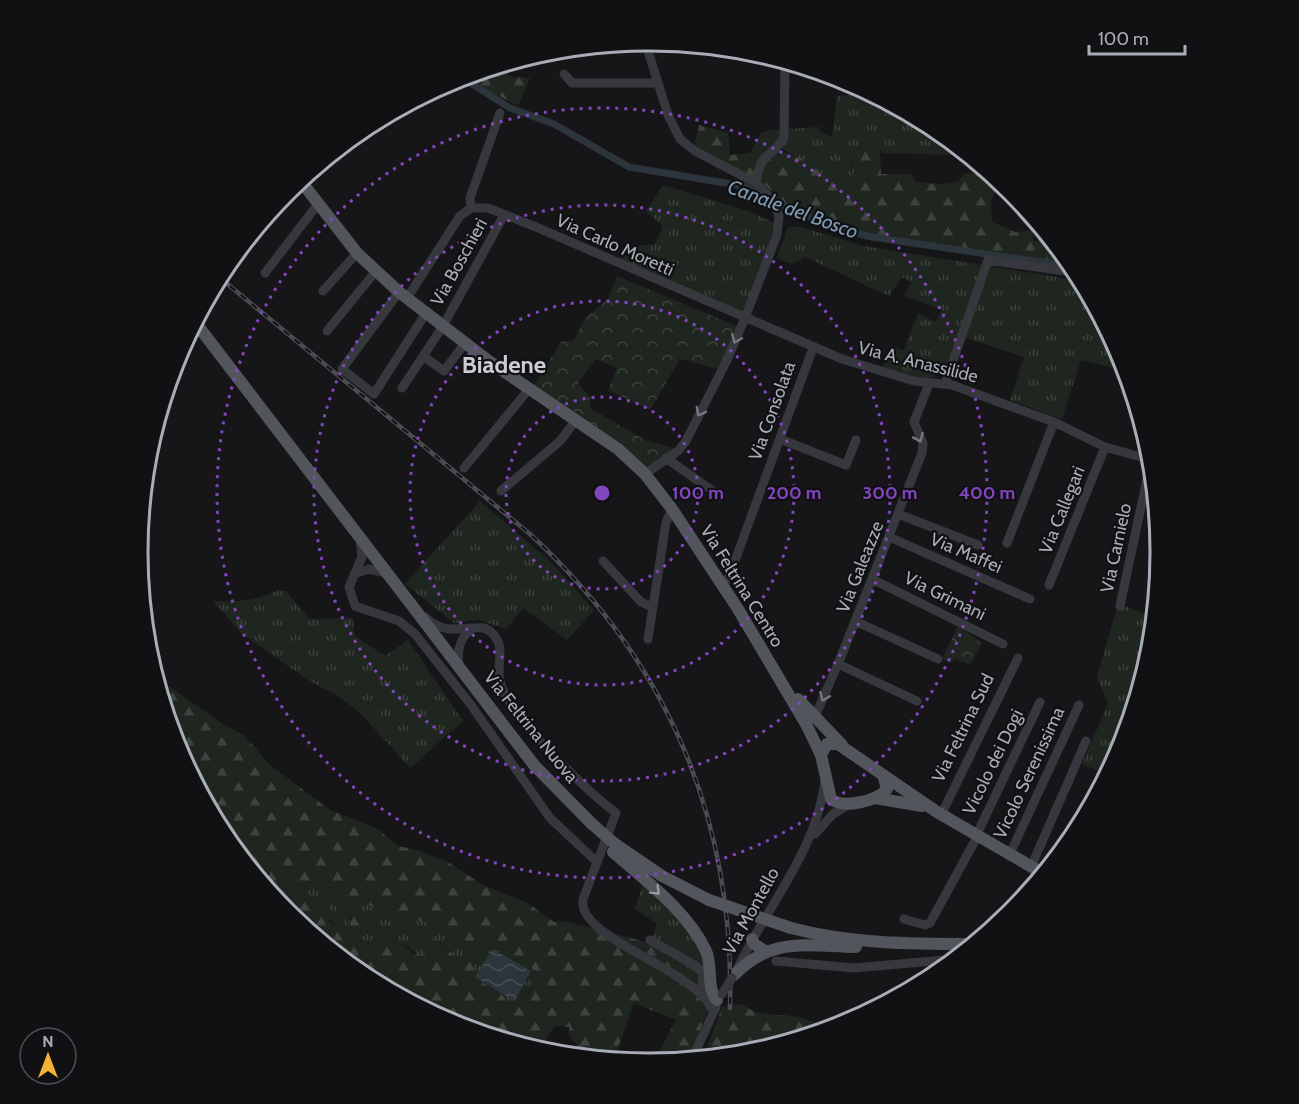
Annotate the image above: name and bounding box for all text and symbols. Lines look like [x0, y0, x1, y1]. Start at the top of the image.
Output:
scale bar [1089, 18, 1185, 56]
text: 100 m [1098, 28, 1149, 50]
water label: Canale del Bosco [724, 174, 862, 244]
street label: Via Carlo Moretti [553, 209, 677, 281]
street label: Via Boschieri [426, 214, 492, 310]
one-way arrow [731, 333, 743, 344]
street label: Via A. Anassilide [856, 336, 980, 388]
district label: Biadene [462, 350, 546, 379]
street label: Via Consolata [744, 358, 800, 464]
one-way arrow [696, 406, 708, 417]
one-way arrow [912, 432, 924, 443]
street label: Via Callegari [1034, 463, 1090, 557]
text: 100 m [672, 482, 724, 504]
text: 200 m [767, 482, 821, 504]
text: 300 m [863, 482, 917, 504]
text: 400 m [959, 482, 1015, 504]
centre of rings [592, 483, 612, 503]
street label: Via Carnielo [1096, 501, 1136, 595]
street label: Via Galeazze [832, 518, 888, 616]
street label: Via Feltrina Centro [696, 521, 788, 651]
street label: Via Maffei [927, 528, 1005, 578]
street label: Via Grimani [901, 567, 989, 625]
street label: Via Feltrina Nuova [479, 667, 583, 788]
street label: Via Feltrina Sud [927, 670, 999, 786]
one-way arrow [819, 691, 831, 702]
street label: Vicolo Serenissima [989, 703, 1069, 842]
street label: Vicolo dei Dogi [958, 706, 1028, 818]
street label: Via Montello [718, 864, 784, 958]
one-way arrow [649, 884, 660, 895]
north arrow [18, 1026, 78, 1086]
text: N [42, 1032, 54, 1051]

